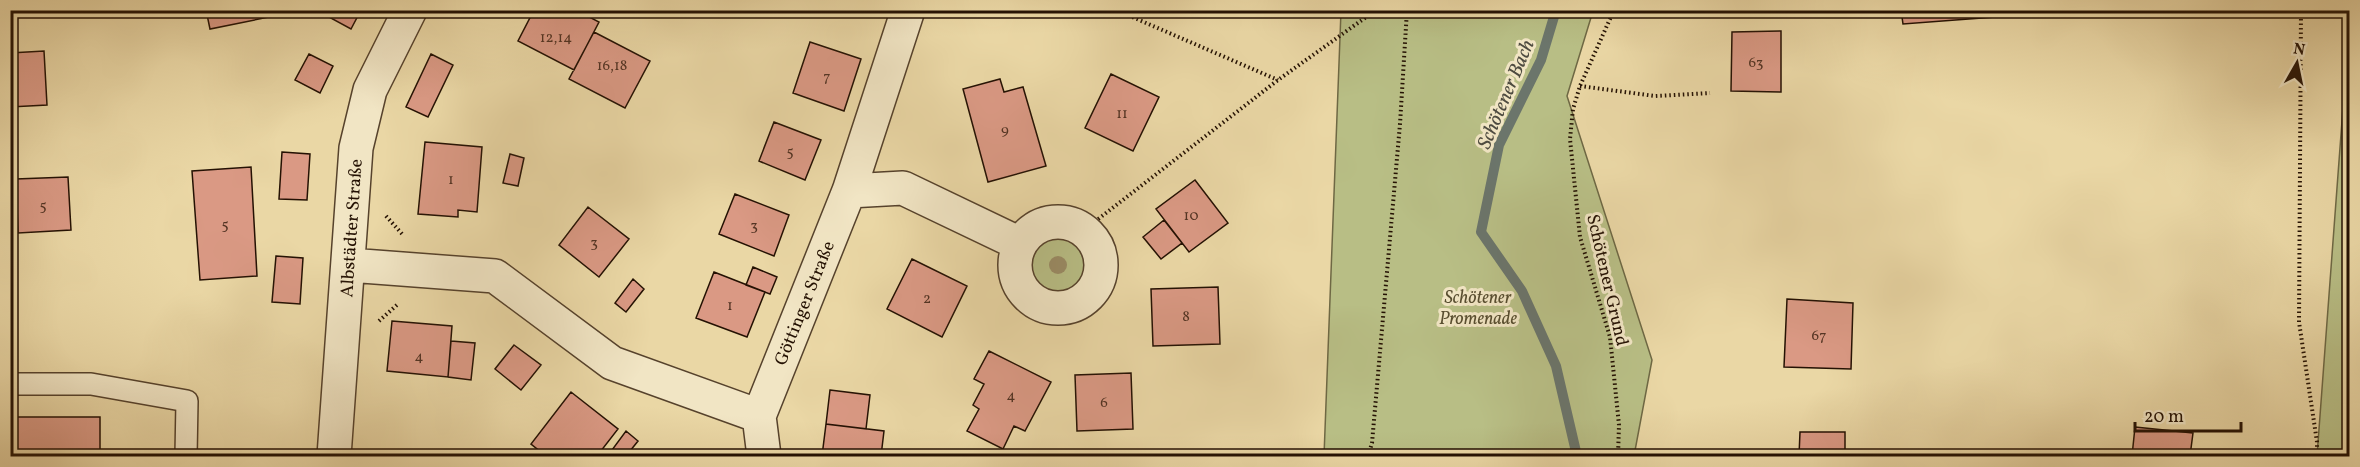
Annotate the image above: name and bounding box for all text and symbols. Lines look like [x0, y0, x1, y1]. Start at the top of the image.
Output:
house number: 12,14 [540, 28, 572, 49]
north arrow [2267, 33, 2327, 93]
water label: Schötener Bach [1471, 36, 1542, 154]
text: N [2292, 38, 2307, 62]
house number: 63 [1748, 53, 1764, 74]
house number: 16,18 [597, 56, 627, 77]
house number: 7 [823, 67, 831, 88]
house number: 11 [1116, 104, 1128, 125]
house number: 9 [1001, 120, 1009, 141]
house number: 5 [786, 142, 794, 163]
street label: Albstädter Straße [335, 158, 370, 298]
house number: 1 [448, 170, 454, 191]
house number: 5 [39, 196, 47, 217]
house number: 10 [1184, 206, 1198, 227]
street label: Schötener Grund [1579, 212, 1634, 349]
house number: 5 [221, 215, 229, 236]
house number: 3 [750, 216, 758, 237]
house number: 3 [590, 233, 598, 254]
street label: Göttinger Straße [769, 238, 842, 370]
park label: Schötener Promenade [1439, 286, 1517, 332]
house number: 2 [923, 289, 931, 310]
house number: 1 [727, 296, 733, 317]
house number: 8 [1182, 307, 1190, 328]
house number: 67 [1812, 326, 1826, 347]
house number: 4 [415, 347, 424, 368]
house number: 4 [1007, 386, 1016, 407]
house number: 6 [1100, 393, 1108, 414]
scale bar [2135, 395, 2242, 433]
text: 20 m [2144, 405, 2184, 430]

